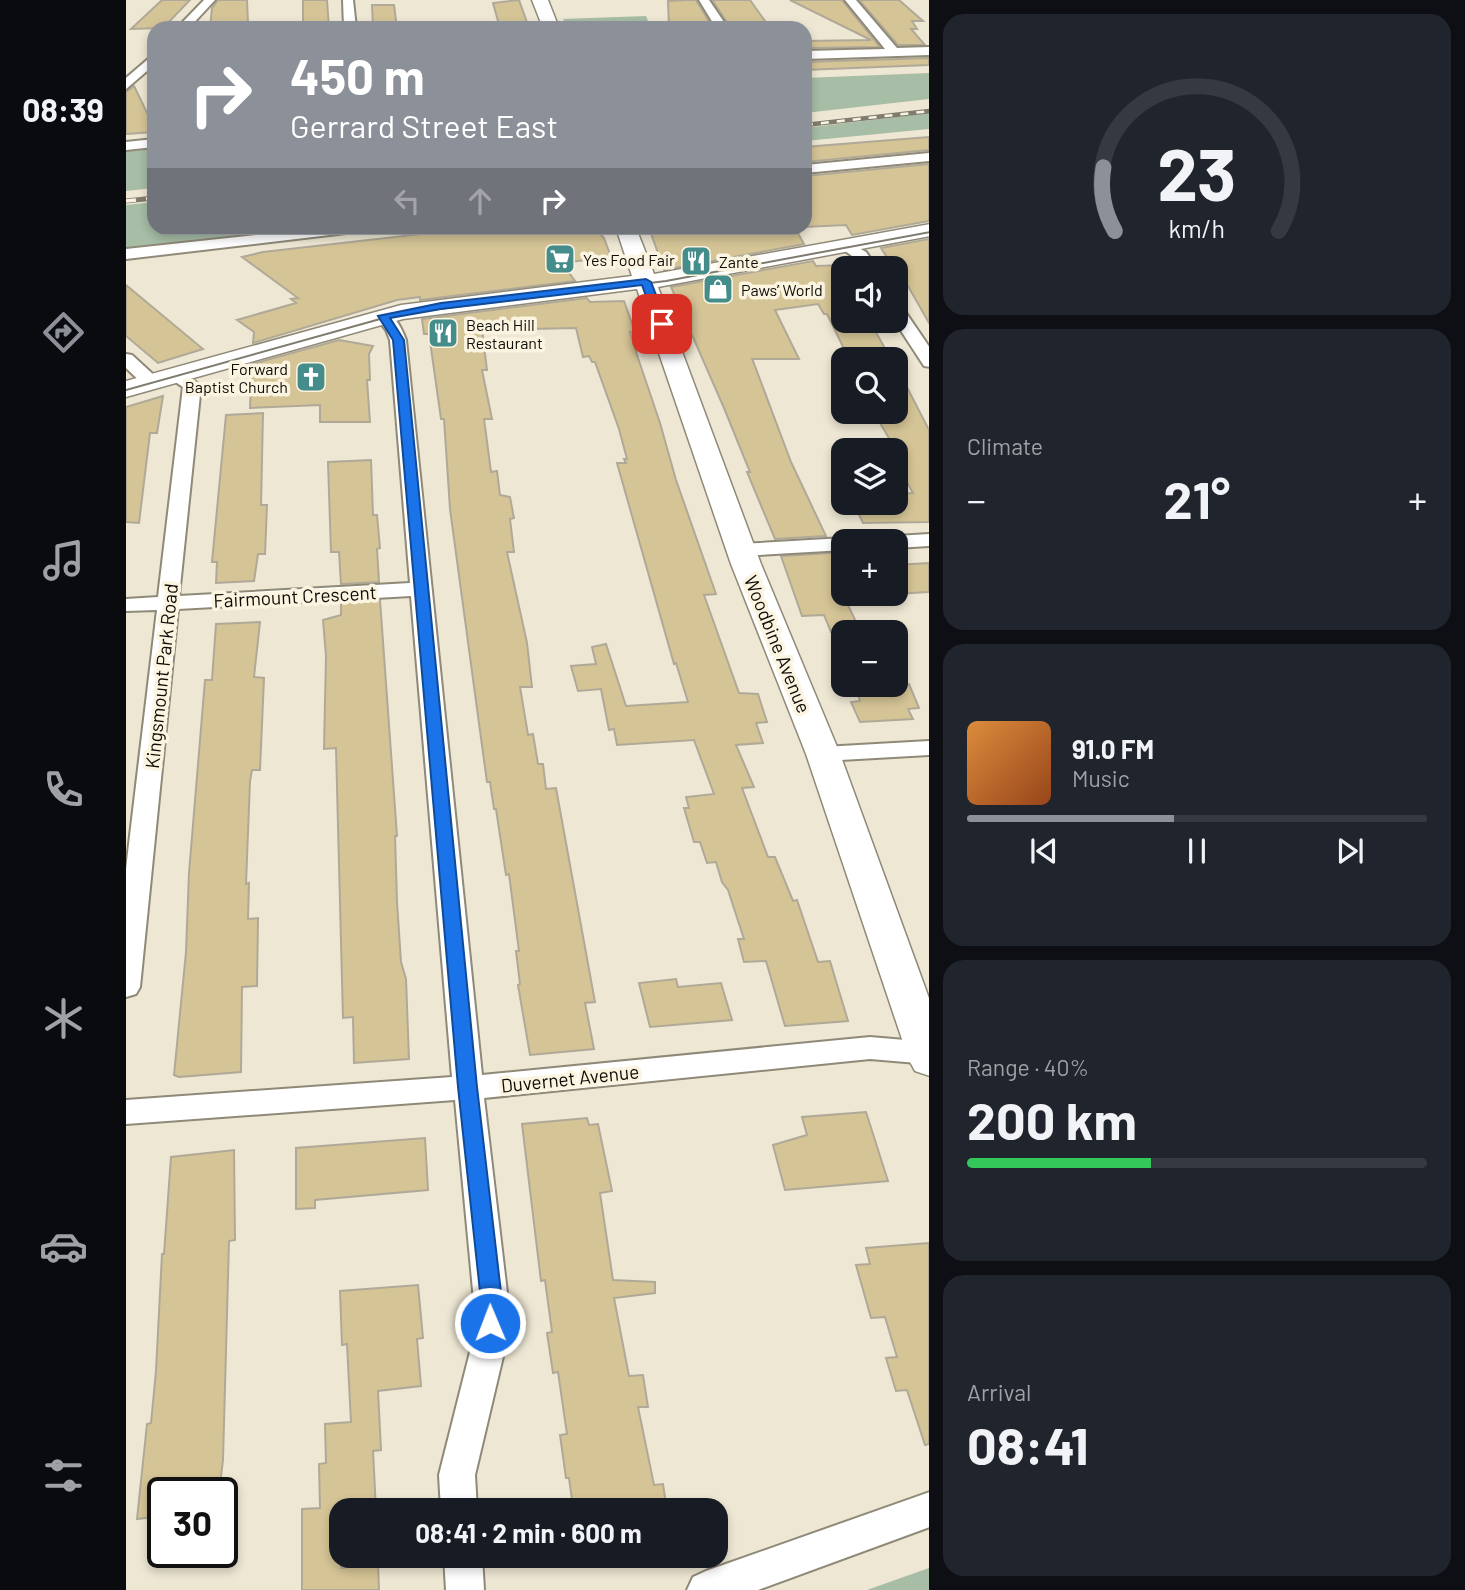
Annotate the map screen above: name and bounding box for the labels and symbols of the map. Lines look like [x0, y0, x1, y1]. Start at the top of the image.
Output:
supermarket icon: Yes Food Fair [543, 242, 577, 276]
restaurant icon: Zante [679, 244, 713, 278]
place label: Yes Food Fair [583, 250, 675, 269]
place label: Zante [719, 252, 759, 271]
shop icon: Paws’ World [701, 272, 735, 306]
place label: Paws’ World [741, 280, 823, 299]
pin [632, 294, 692, 354]
place label: Beach Hill Restaurant [466, 315, 543, 352]
restaurant icon: Beach Hill Restaurant [426, 316, 460, 350]
place label: Forward Baptist Church [185, 359, 288, 396]
church icon: Forward Baptist Church [294, 360, 328, 394]
street label: Woodbine Avenue [740, 572, 816, 716]
street label: Fairmount Crescent [213, 580, 377, 612]
street label: Kingsmount Park Road [140, 582, 182, 770]
street label: Duvernet Avenue [500, 1059, 640, 1097]
position arrow [453, 1286, 527, 1360]
speed limit sign: 30 [147, 1477, 238, 1568]

